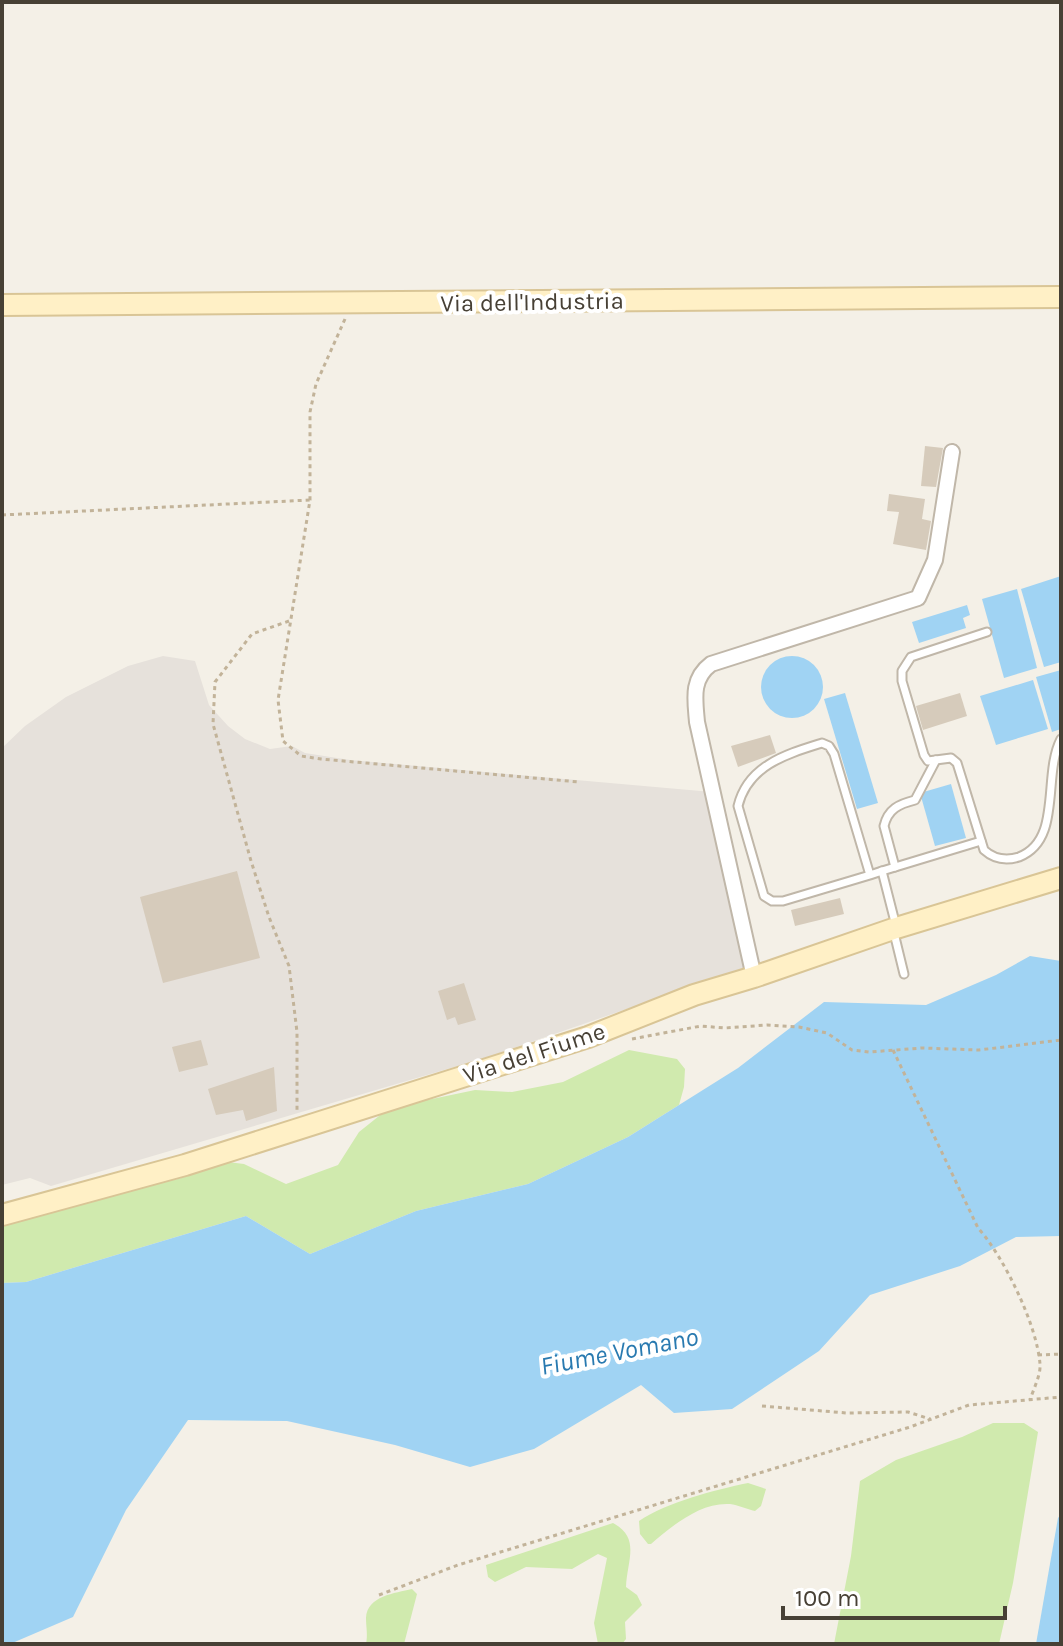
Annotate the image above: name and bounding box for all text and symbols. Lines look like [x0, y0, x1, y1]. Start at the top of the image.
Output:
street label: Via dell'Industria [440, 286, 624, 318]
street label: Via del Fiume [459, 1017, 609, 1089]
water label: Fiume Vomano [538, 1321, 701, 1382]
scale bar [783, 1570, 1005, 1620]
text: 100 m [795, 1584, 860, 1612]

